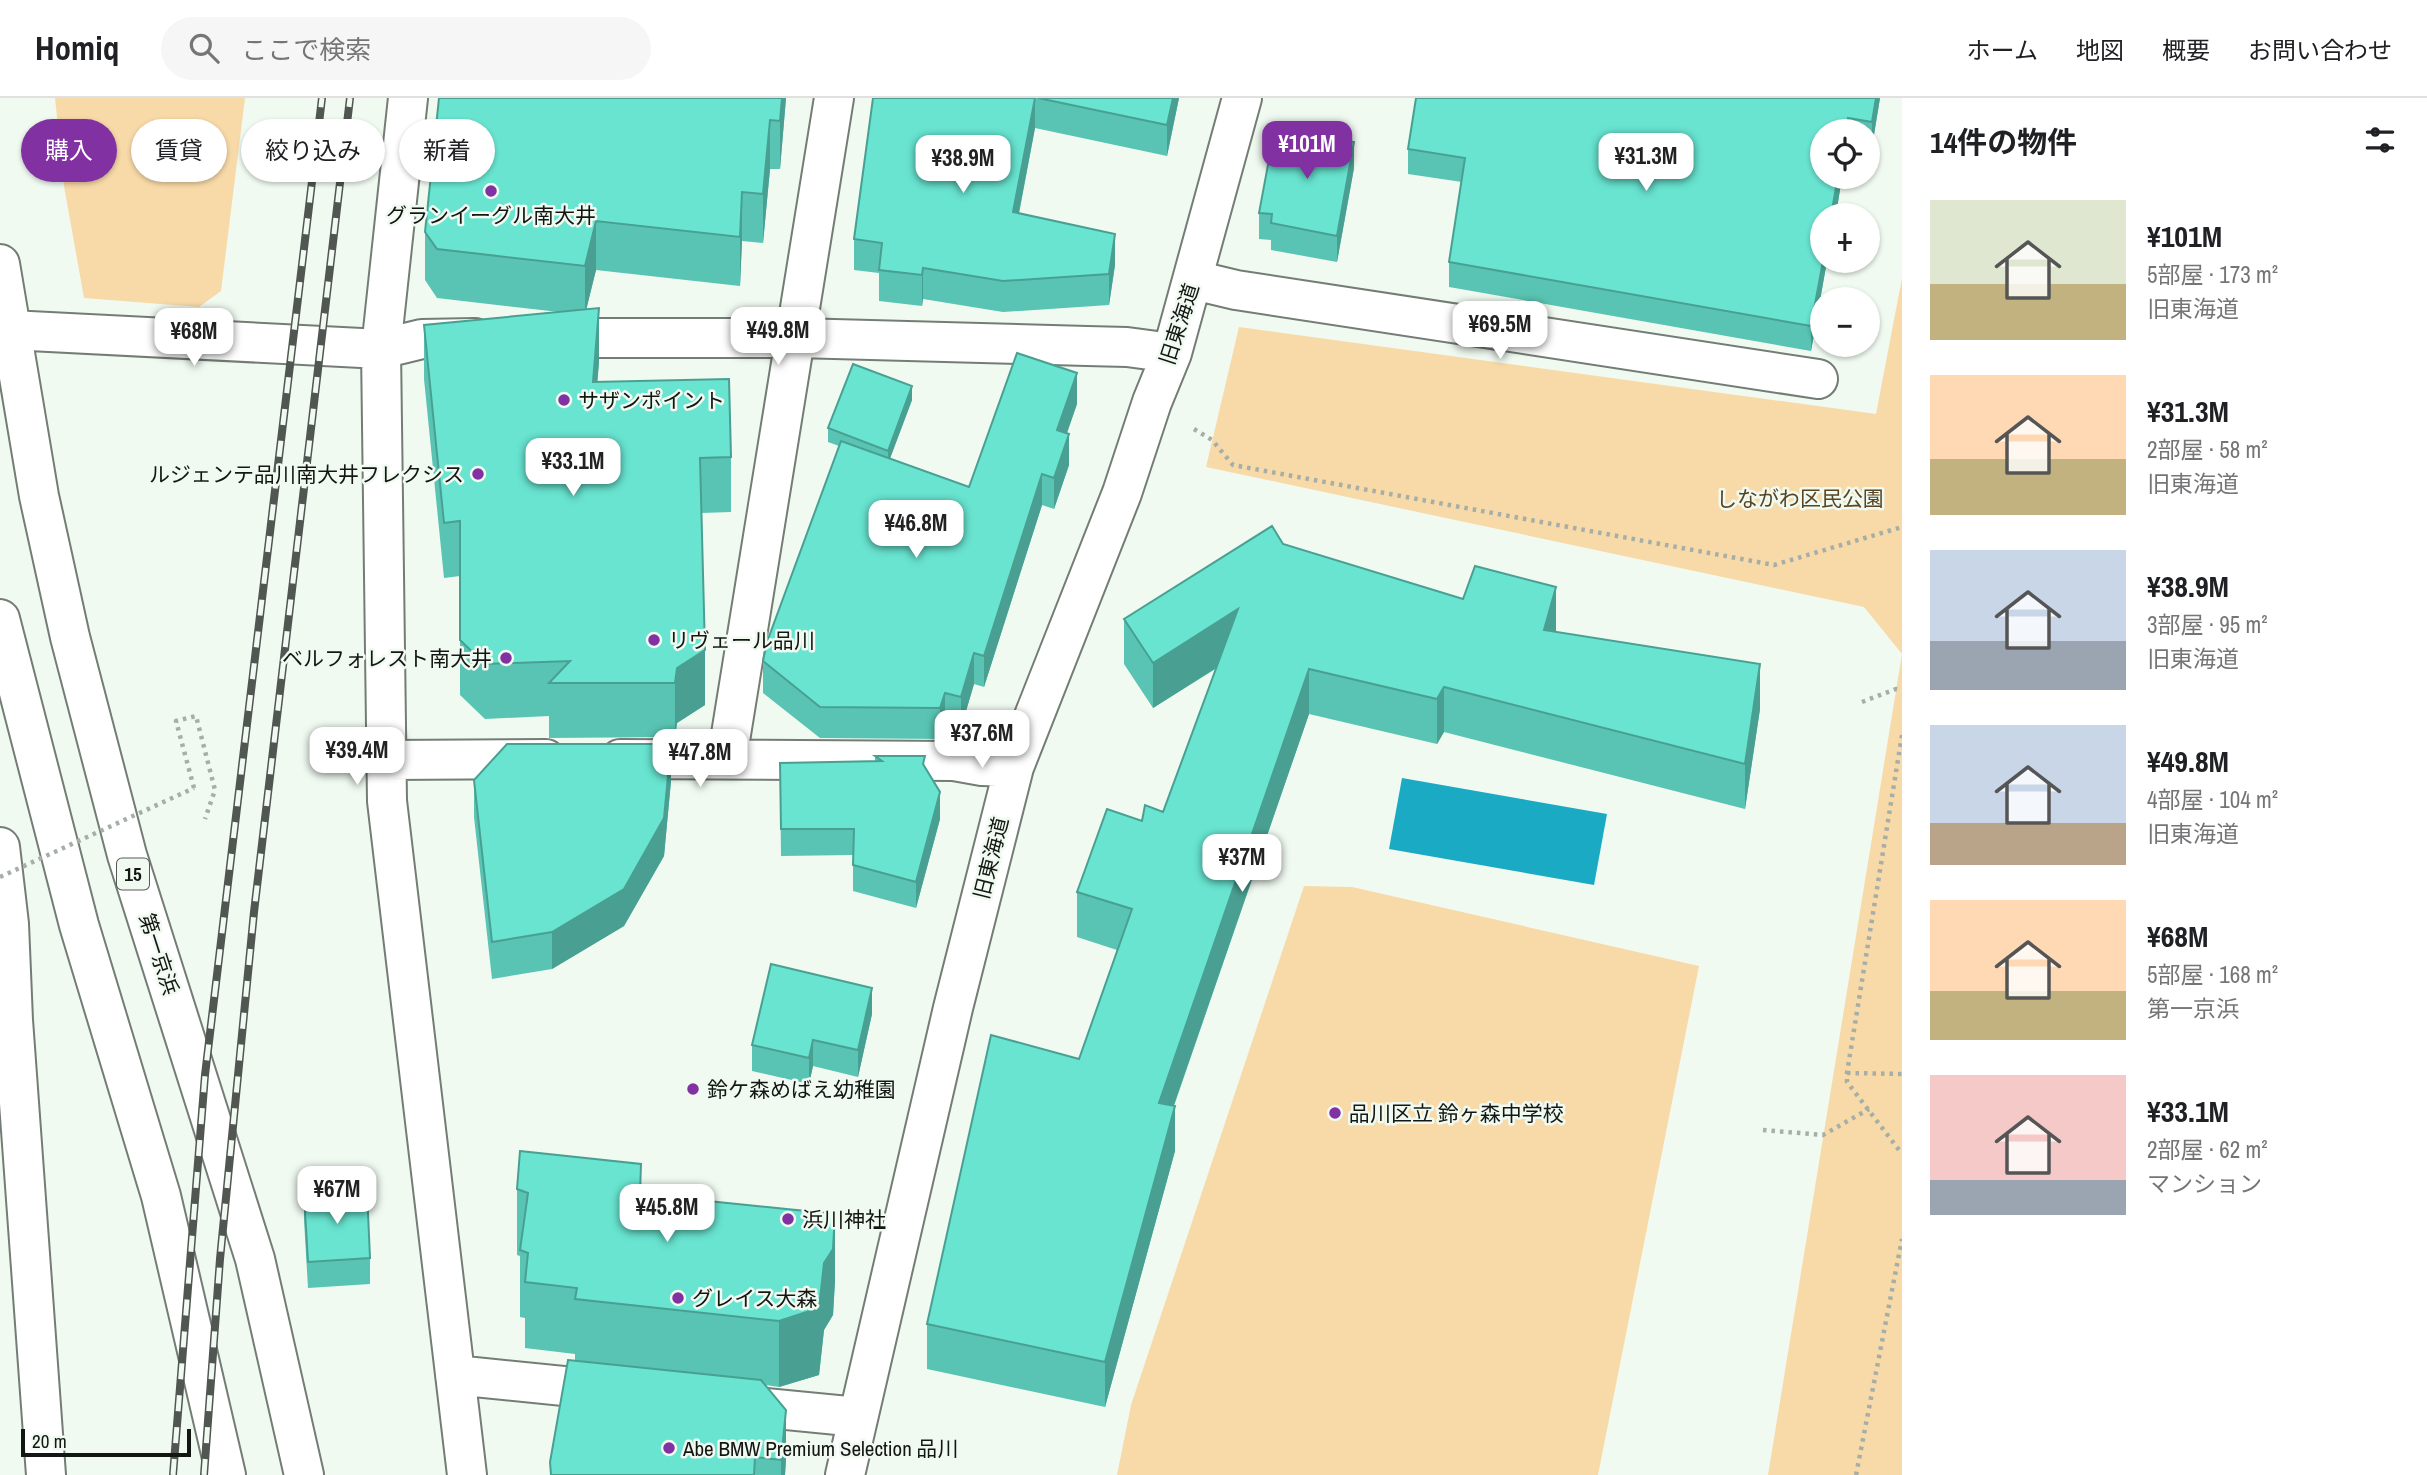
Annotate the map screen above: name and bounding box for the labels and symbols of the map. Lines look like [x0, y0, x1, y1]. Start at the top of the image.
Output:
pin: ¥101M [1258, 122, 1356, 181]
pin: ¥31.3M [1589, 134, 1703, 193]
pin: ¥38.9M [906, 136, 1020, 195]
marker: グランイーグル南大井 [483, 183, 499, 199]
place label: グランイーグル南大井 [386, 201, 596, 230]
street label: 旧東海道 [1152, 280, 1206, 368]
pin: ¥69.5M [1443, 302, 1557, 361]
pin: ¥68M [153, 308, 235, 368]
pin: ¥49.8M [721, 308, 835, 367]
place label: サザンポイント [578, 386, 725, 415]
marker: サザンポイント [556, 392, 572, 408]
pin: ¥33.1M [516, 438, 630, 498]
place label: ルジェンテ品川南大井フレクシス [149, 460, 464, 489]
marker: ルジェンテ品川南大井フレクシス [470, 466, 486, 482]
park label: しながわ区民公園 [1716, 484, 1884, 513]
pin: ¥46.8M [859, 500, 973, 560]
place label: リヴェール品川 [668, 626, 815, 655]
marker: リヴェール品川 [646, 632, 662, 648]
place label: ベルフォレスト南大井 [282, 644, 492, 673]
marker: ベルフォレスト南大井 [498, 650, 514, 666]
pin: ¥37.6M [925, 710, 1039, 770]
pin: ¥39.4M [300, 728, 414, 787]
pin: ¥47.8M [643, 730, 757, 789]
street label: 旧東海道 [967, 814, 1015, 902]
pin: ¥37M [1201, 834, 1283, 894]
road number: 15 [117, 859, 149, 890]
street label: 第一京浜 [132, 910, 186, 998]
place label: 鈴ケ森めばえ幼稚園 [707, 1075, 896, 1104]
marker: 鈴ケ森めばえ幼稚園 [685, 1081, 701, 1097]
place label: 品川区立 鈴ヶ森中学校 [1349, 1099, 1564, 1128]
marker: 品川区立 鈴ヶ森中学校 [1327, 1105, 1343, 1121]
pin: ¥67M [296, 1166, 378, 1226]
pin: ¥45.8M [610, 1184, 724, 1244]
place label: 浜川神社 [802, 1205, 886, 1234]
marker: 浜川神社 [780, 1211, 796, 1227]
place label: グレイス大森 [692, 1284, 817, 1313]
marker: グレイス大森 [670, 1290, 686, 1306]
scale bar [21, 1426, 191, 1458]
place label: Abe BMW Premium Selection 品川 [682, 1434, 959, 1463]
marker: Abe BMW Premium Selection 品川 [661, 1440, 677, 1456]

